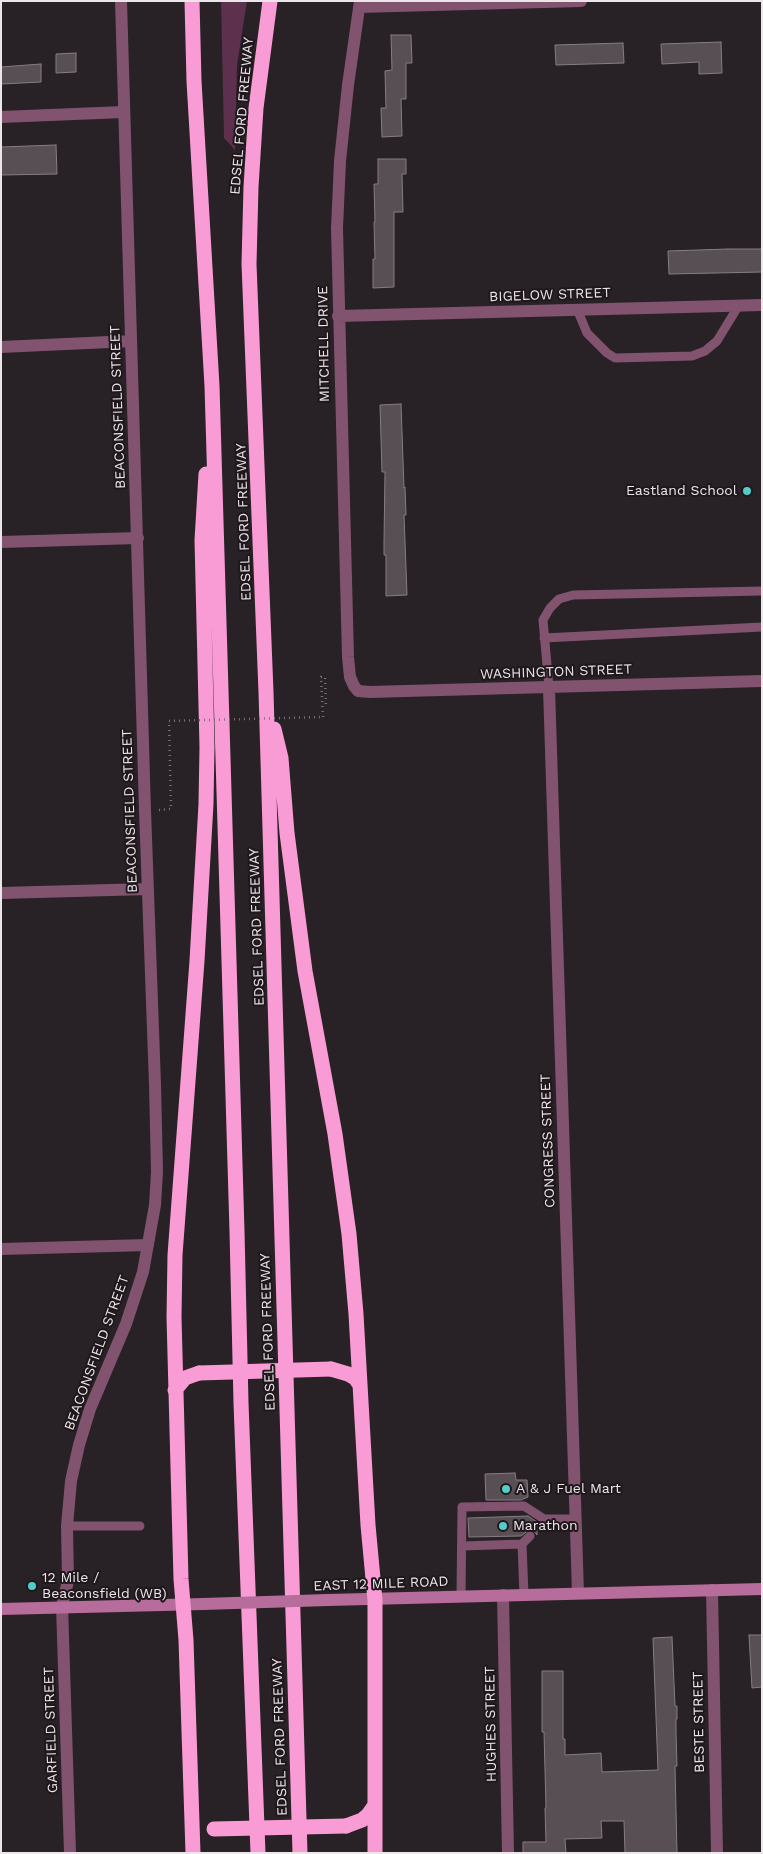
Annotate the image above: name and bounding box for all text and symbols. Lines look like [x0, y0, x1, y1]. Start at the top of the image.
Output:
street label: EDSEL FORD FREEWAY [227, 37, 257, 195]
street label: BIGELOW STREET [489, 284, 611, 306]
street label: MITCHELL DRIVE [315, 286, 333, 402]
street label: BEACONSFIELD STREET [107, 325, 129, 489]
street label: EDSEL FORD FREEWAY [233, 443, 255, 601]
place label: Eastland School [626, 483, 737, 499]
marker: Eastland School [741, 485, 753, 497]
street label: WASHINGTON STREET [480, 661, 632, 683]
street label: BEACONSFIELD STREET [119, 729, 141, 893]
street label: EDSEL FORD FREEWAY [246, 848, 268, 1006]
street label: CONGRESS STREET [537, 1074, 559, 1208]
street label: EDSEL FORD FREEWAY [257, 1253, 279, 1411]
street label: BEACONSFIELD STREET [61, 1273, 133, 1433]
place label: A & J Fuel Mart [516, 1481, 621, 1497]
marker: A & J Fuel Mart [500, 1483, 512, 1495]
place label: Marathon [513, 1518, 578, 1534]
marker: Marathon [497, 1520, 509, 1532]
place label: 12 Mile / Beaconsfield (WB) [42, 1570, 167, 1602]
street label: EAST 12 MILE ROAD [313, 1573, 449, 1595]
marker: 12 Mile / Beaconsfield (WB) [26, 1580, 38, 1592]
street label: EDSEL FORD FREEWAY [269, 1658, 291, 1816]
street label: HUGHES STREET [482, 1666, 500, 1782]
street label: GARFIELD STREET [40, 1667, 62, 1793]
street label: BESTE STREET [690, 1671, 708, 1773]

